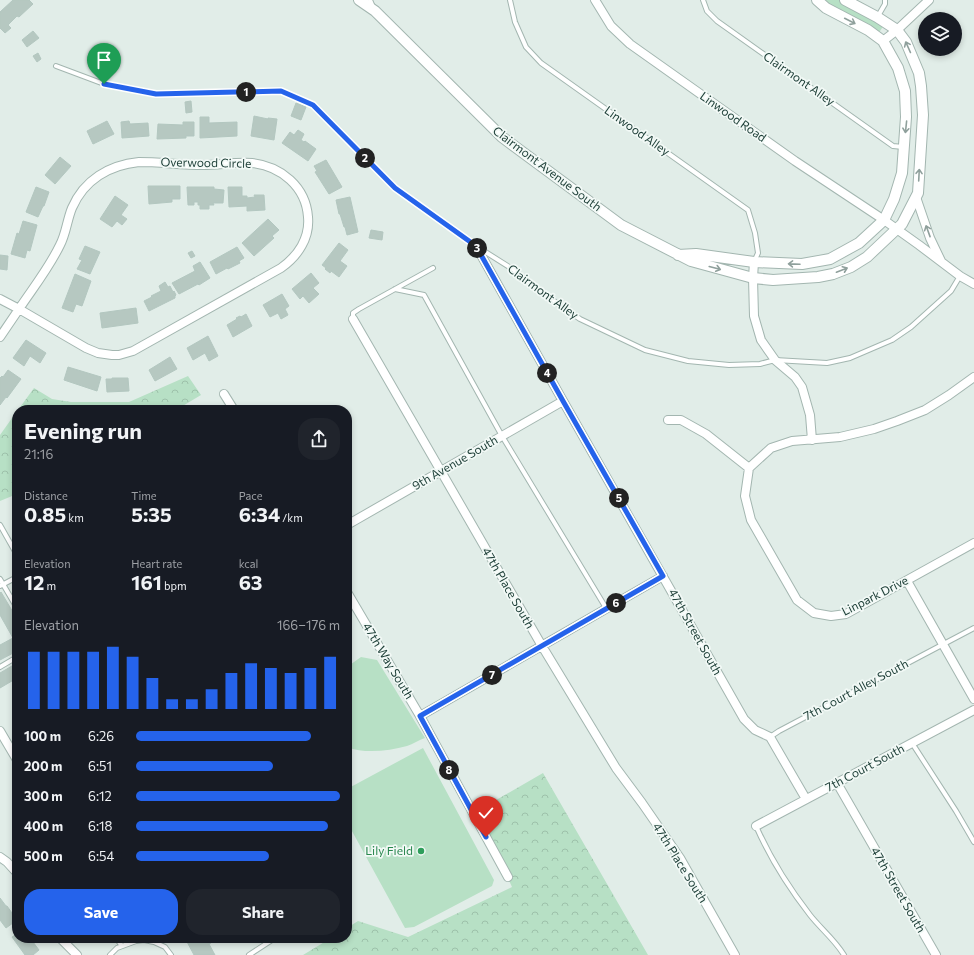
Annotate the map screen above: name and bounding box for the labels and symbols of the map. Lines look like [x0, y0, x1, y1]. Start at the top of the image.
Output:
one-way arrow [844, 17, 856, 25]
one-way arrow [904, 42, 911, 54]
pin [87, 43, 121, 84]
street label: Clairmont Alley [761, 48, 838, 108]
pin: 1 [236, 82, 256, 102]
street label: Linwood Road [698, 88, 769, 144]
street label: Linwood Alley [602, 103, 673, 158]
one-way arrow [902, 120, 909, 133]
street label: Clairmont Avenue South [491, 123, 605, 214]
pin: 2 [355, 148, 375, 168]
street label: Overwood Circle [160, 154, 252, 170]
one-way arrow [916, 169, 923, 182]
one-way arrow [923, 225, 931, 237]
pin: 3 [467, 238, 487, 258]
one-way arrow [788, 260, 801, 268]
street label: Clairmont Alley [506, 261, 582, 322]
one-way arrow [708, 265, 721, 272]
one-way arrow [835, 266, 847, 274]
pin: 4 [537, 363, 557, 383]
street label: 9th Avenue South [409, 432, 500, 492]
pin: 5 [609, 488, 629, 508]
street label: 47th Place South [480, 544, 538, 631]
street label: Linpark Drive [839, 572, 910, 618]
street label: 47th Street South [666, 586, 725, 677]
pin: 6 [606, 593, 626, 613]
street label: 47th Way South [361, 620, 417, 701]
street label: 7th Court Alley South [801, 656, 910, 723]
pin: 7 [482, 665, 502, 685]
street label: 7th Court South [823, 740, 906, 794]
pin: 8 [439, 760, 459, 780]
pin [469, 796, 503, 837]
street label: 47th Place South [651, 820, 711, 905]
place label: Lily Field [365, 843, 413, 857]
street label: 47th Street South [869, 844, 929, 935]
marker: Lily Field [416, 846, 426, 856]

